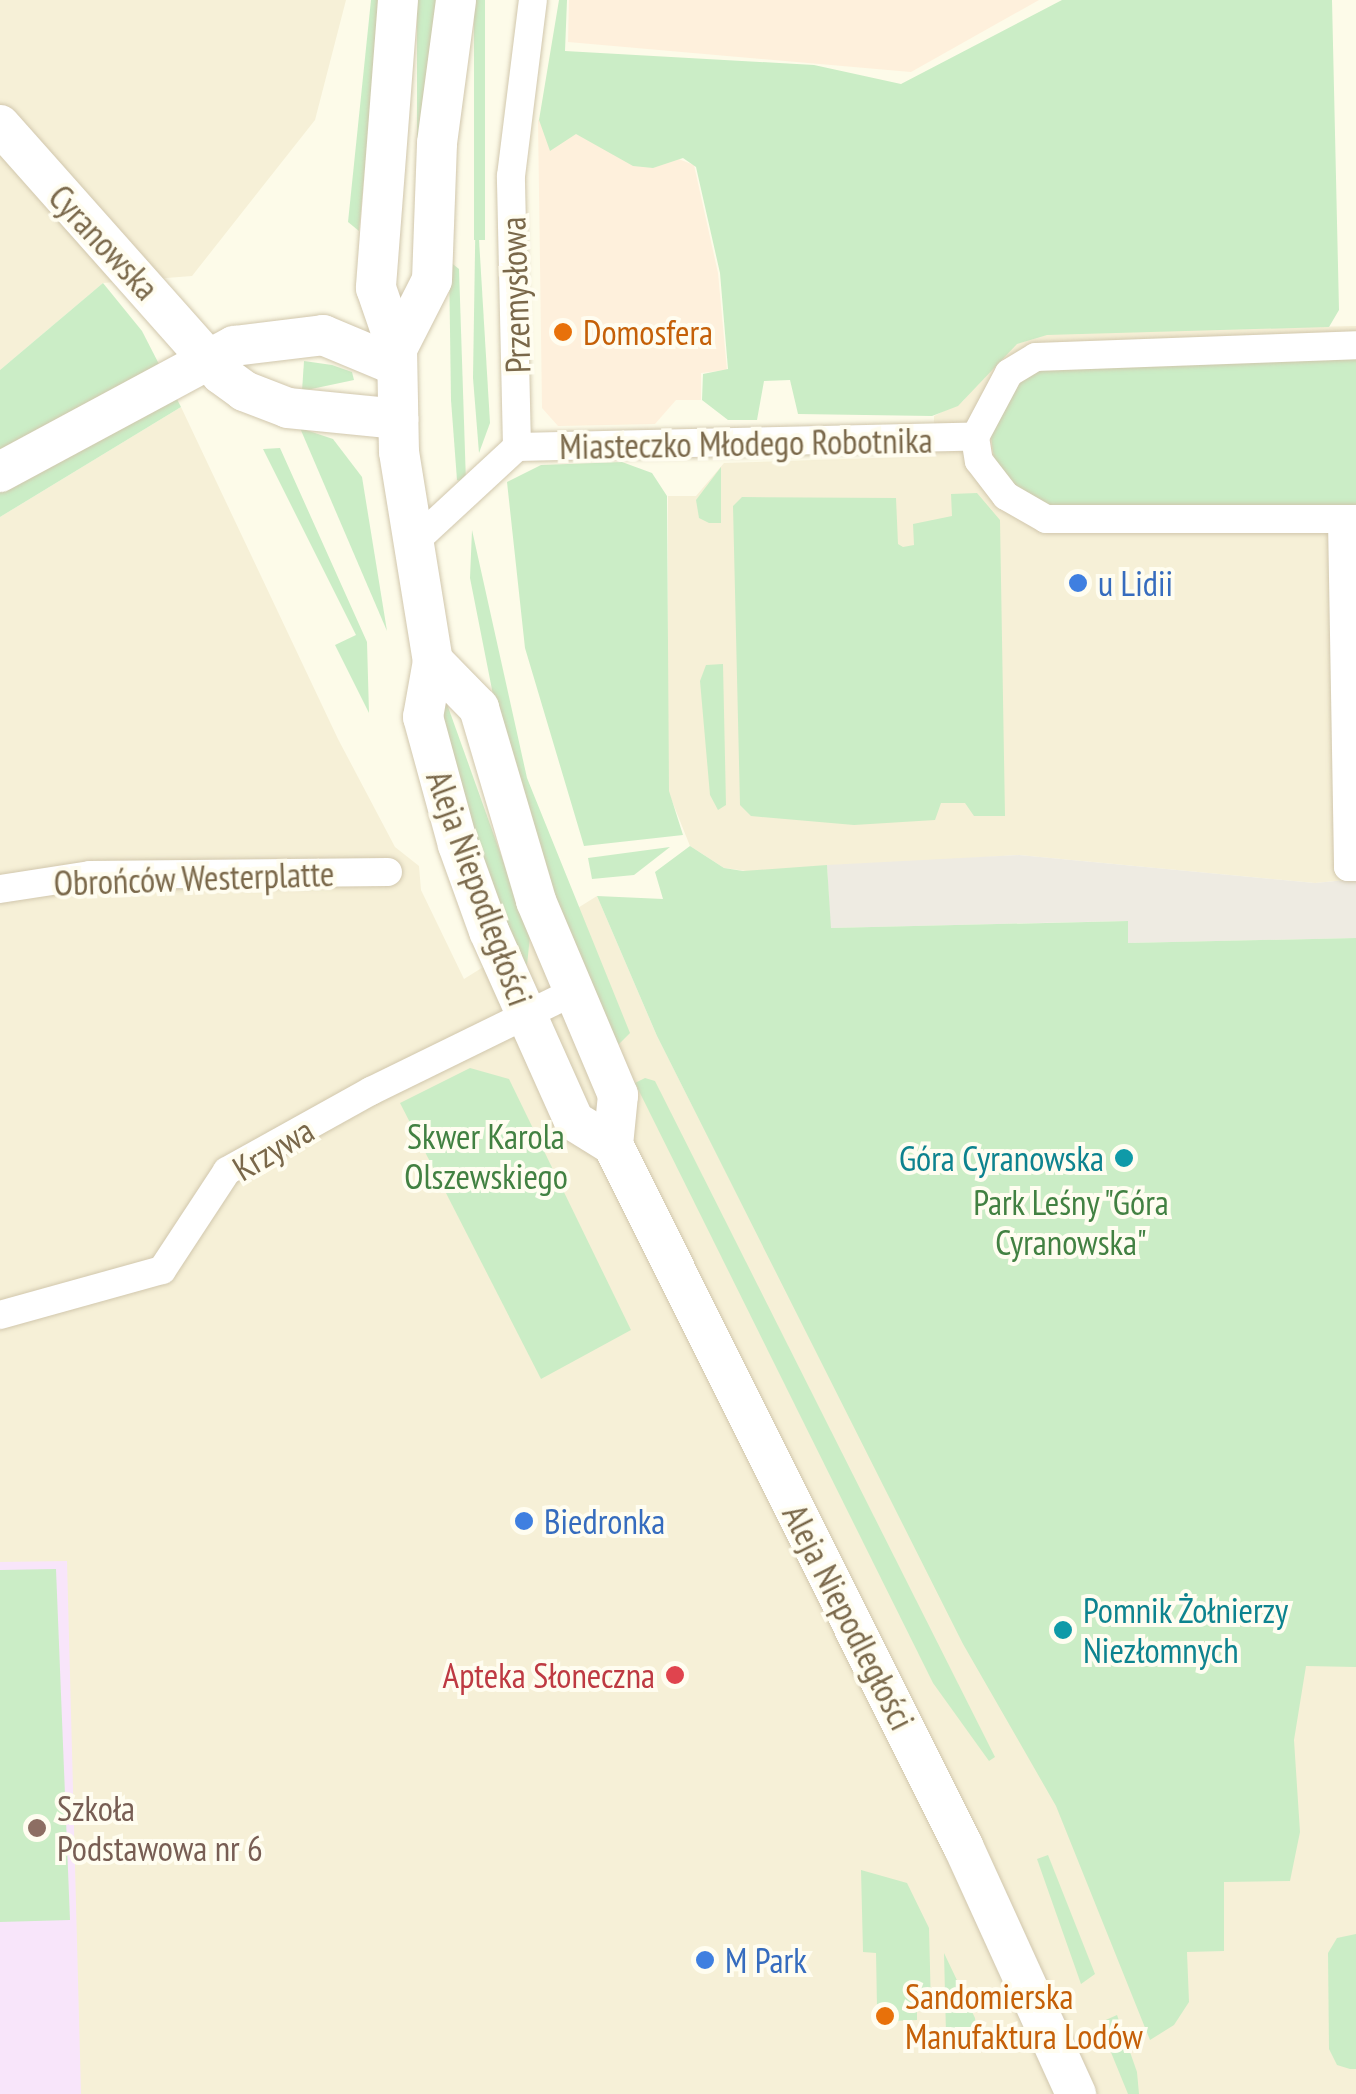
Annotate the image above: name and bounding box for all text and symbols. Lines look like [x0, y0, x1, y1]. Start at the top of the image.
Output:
street label: Cyranowska [40, 176, 168, 308]
street label: Przemysłowa [491, 216, 539, 374]
place label: Domosfera [583, 311, 713, 353]
marker: Domosfera [552, 321, 574, 343]
street label: Miasteczko Młodego Robotnika [559, 419, 933, 467]
place label: u Lidii [1098, 562, 1173, 604]
marker: u Lidii [1067, 572, 1089, 594]
street label: Aleja Niepodległości [418, 765, 542, 1011]
street label: Obrońców Westerplatte [52, 852, 336, 904]
street label: Krzywa [225, 1109, 321, 1189]
park label: Skwer Karola Olszewskiego [404, 1115, 568, 1197]
place label: Góra Cyranowska [899, 1137, 1104, 1179]
marker: Góra Cyranowska [1113, 1147, 1135, 1169]
park label: Park Leśny "Góra Cyranowska" [971, 1181, 1171, 1263]
street label: Aleja Niepodległości [774, 1497, 924, 1737]
place label: Biedronka [544, 1500, 665, 1542]
marker: Biedronka [513, 1510, 535, 1532]
place label: Pomnik Żołnierzy Niezłomnych [1083, 1589, 1289, 1671]
marker: Pomnik Żołnierzy Niezłomnych [1052, 1619, 1074, 1641]
place label: Apteka Słoneczna [443, 1654, 655, 1696]
marker: Apteka Słoneczna [664, 1664, 686, 1686]
place label: Szkoła Podstawowa nr 6 [57, 1787, 263, 1869]
marker: Szkoła Podstawowa nr 6 [26, 1817, 48, 1839]
place label: M Park [725, 1939, 807, 1981]
marker: M Park [694, 1949, 716, 1971]
place label: Sandomierska Manufaktura Lodów [905, 1975, 1143, 2057]
marker: Sandomierska Manufaktura Lodów [874, 2005, 896, 2027]

